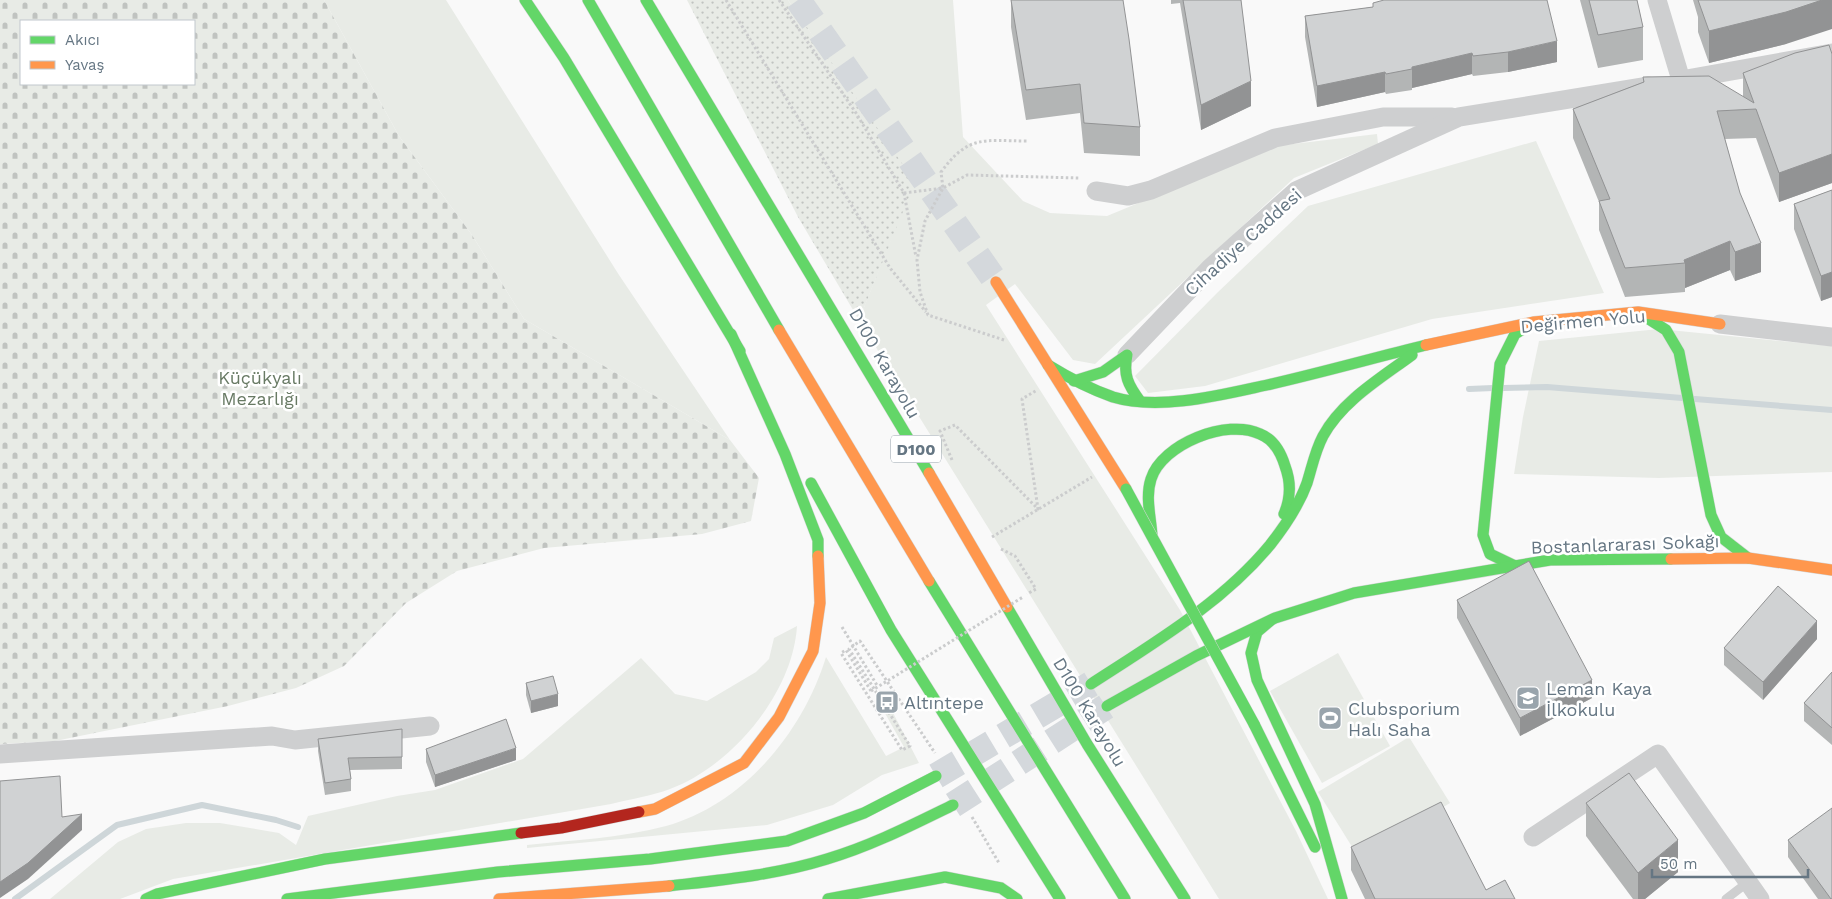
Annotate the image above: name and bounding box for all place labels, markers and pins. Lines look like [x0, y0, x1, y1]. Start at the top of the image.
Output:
place label: Leman Kaya İlkokulu [1546, 678, 1652, 720]
school or university icon: Leman Kaya İlkokulu [1515, 685, 1541, 711]
bus stop icon: Altıntepe [874, 689, 900, 715]
place label: Altıntepe [904, 692, 984, 713]
place label: Clubsporium Halı Saha [1348, 698, 1460, 740]
sports icon: Clubsporium Halı Saha [1317, 705, 1343, 731]

